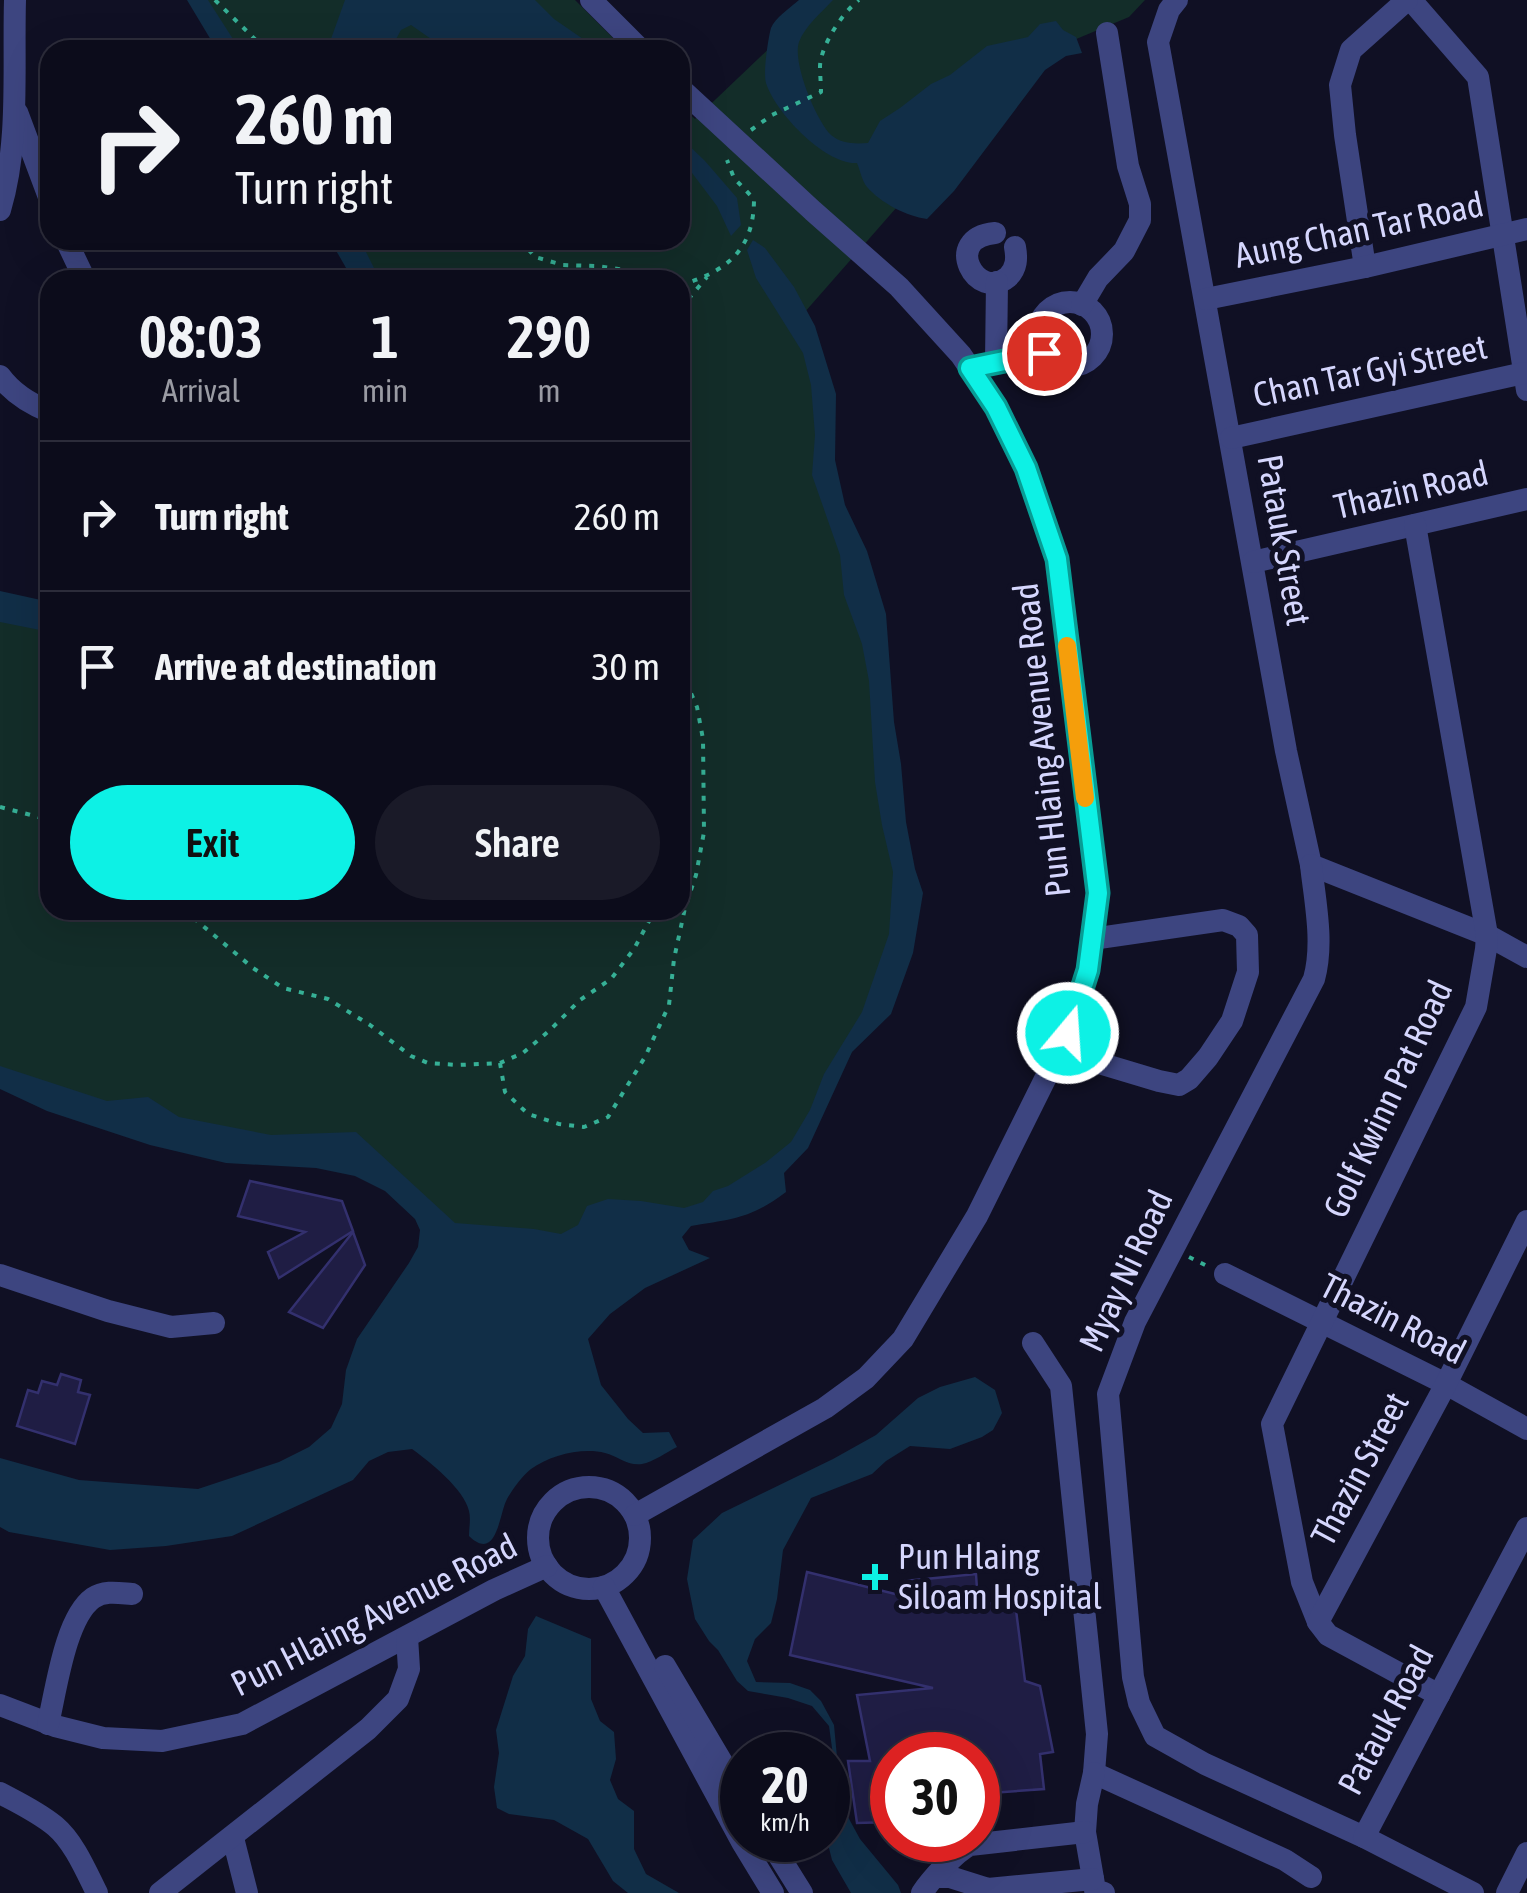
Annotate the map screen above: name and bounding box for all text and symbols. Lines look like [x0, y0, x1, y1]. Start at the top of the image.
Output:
text: 260 m [235, 79, 394, 159]
icon: right [70, 80, 200, 210]
text: Turn right [235, 162, 393, 214]
street label: Aung Chan Tar Road [1231, 183, 1487, 275]
text: 08:03 [139, 302, 263, 371]
text: 1 [371, 302, 399, 371]
text: 290 [507, 302, 591, 371]
pin [1002, 311, 1087, 396]
icon: arrive [1017, 326, 1072, 381]
street label: Chan Tar Gyi Street [1249, 326, 1490, 414]
text: Arrival [162, 372, 240, 409]
text: min [362, 372, 408, 409]
text: m [537, 372, 561, 409]
street label: Patauk Street [1250, 451, 1320, 628]
street label: Thazin Road [1330, 452, 1492, 526]
icon: right [70, 489, 125, 544]
text: Turn right [155, 495, 289, 538]
text: 260 m [574, 495, 660, 538]
street label: Pun Hlaing Avenue Road [1005, 581, 1077, 899]
icon: arrive [70, 639, 125, 694]
text: Arrive at destination [155, 645, 437, 688]
text: 30 m [592, 645, 660, 688]
button: Exit [70, 785, 355, 900]
button: Share [375, 785, 660, 900]
street label: Golf Kwinn Pat Road [1315, 974, 1460, 1223]
position arrow [1016, 981, 1120, 1085]
street label: Myay Ni Road [1070, 1184, 1180, 1358]
street label: Thazin Road [1314, 1265, 1473, 1372]
street label: Thazin Street [1302, 1385, 1416, 1552]
street label: Pun Hlaing Avenue Road [224, 1525, 523, 1703]
place label: Pun Hlaing Siloam Hospital [898, 1536, 1102, 1616]
marker: Pun Hlaing Siloam Hospital [862, 1564, 888, 1590]
street label: Patauk Road [1329, 1638, 1441, 1801]
speed limit sign: 30 [870, 1732, 1000, 1862]
text: 20 [761, 1756, 808, 1814]
text: km/h [760, 1808, 810, 1836]

